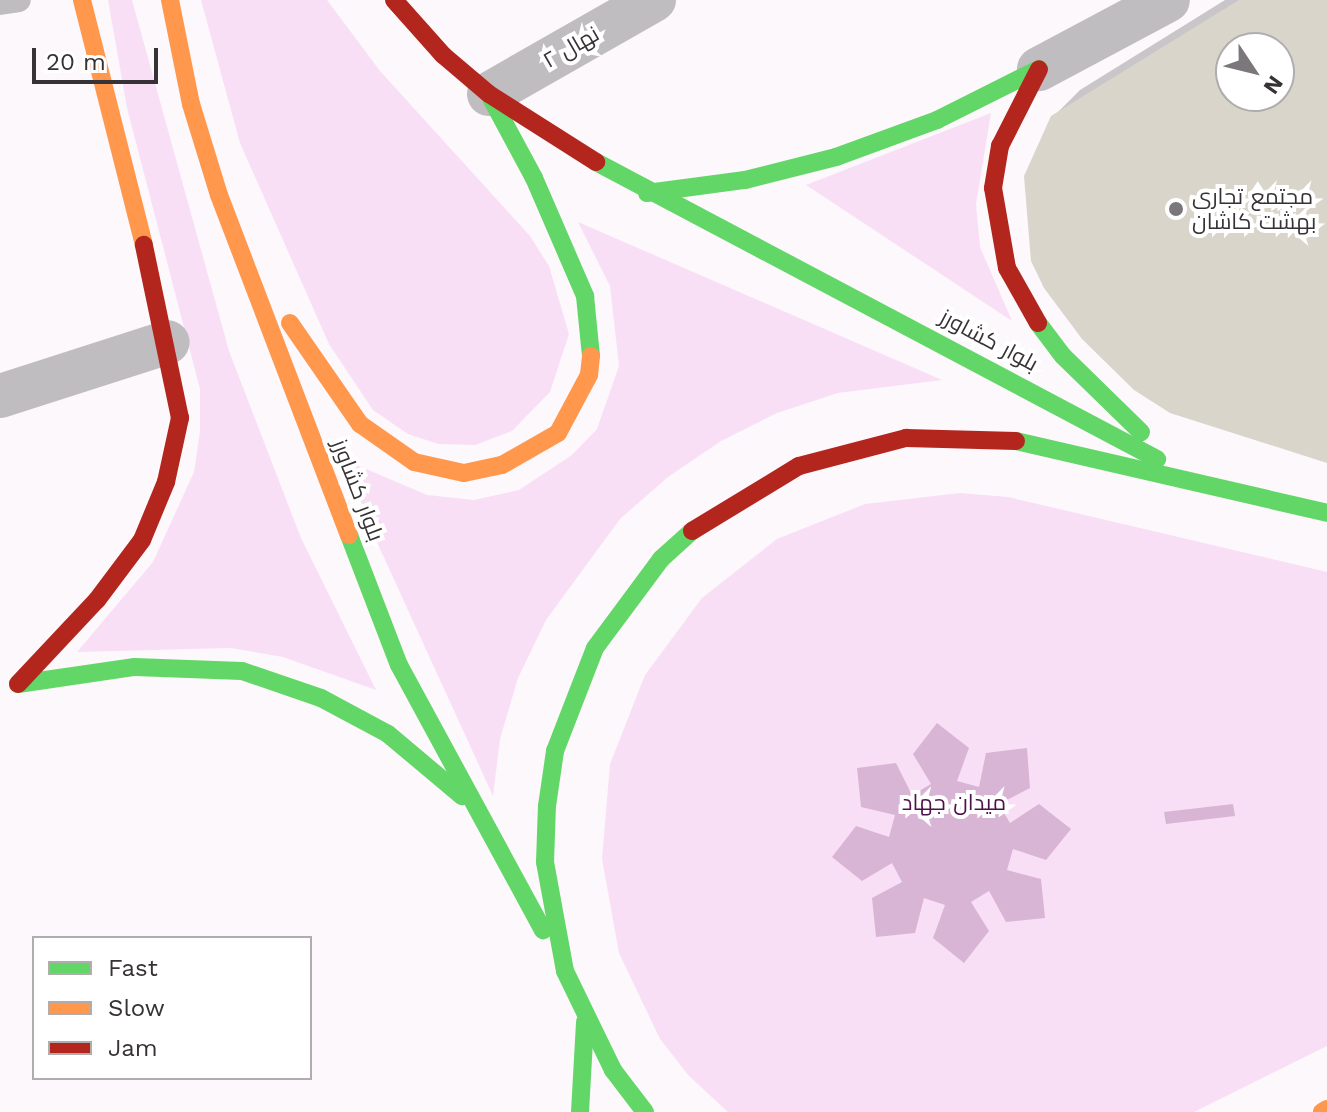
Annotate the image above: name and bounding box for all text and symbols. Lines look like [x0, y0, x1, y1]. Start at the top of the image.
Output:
street label: نهال ۲ [538, 20, 604, 74]
scale bar [36, 32, 162, 82]
north arrow [1215, 32, 1295, 112]
text: 20 m [46, 48, 106, 76]
text: N [1259, 71, 1288, 99]
place label: مجتمع تجاری بهشت کاشان [1192, 183, 1316, 234]
marker: مجتمع تجاری بهشت کاشان [1167, 200, 1185, 218]
street label: بلوار کشاورز [935, 303, 1043, 377]
street label: بلوار کشاورز [326, 435, 390, 545]
park label: میدان جهاد [902, 790, 1006, 816]
legend [32, 936, 312, 1080]
text: Fast [108, 954, 158, 982]
text: Slow [108, 994, 165, 1022]
text: Jam [108, 1034, 158, 1062]

